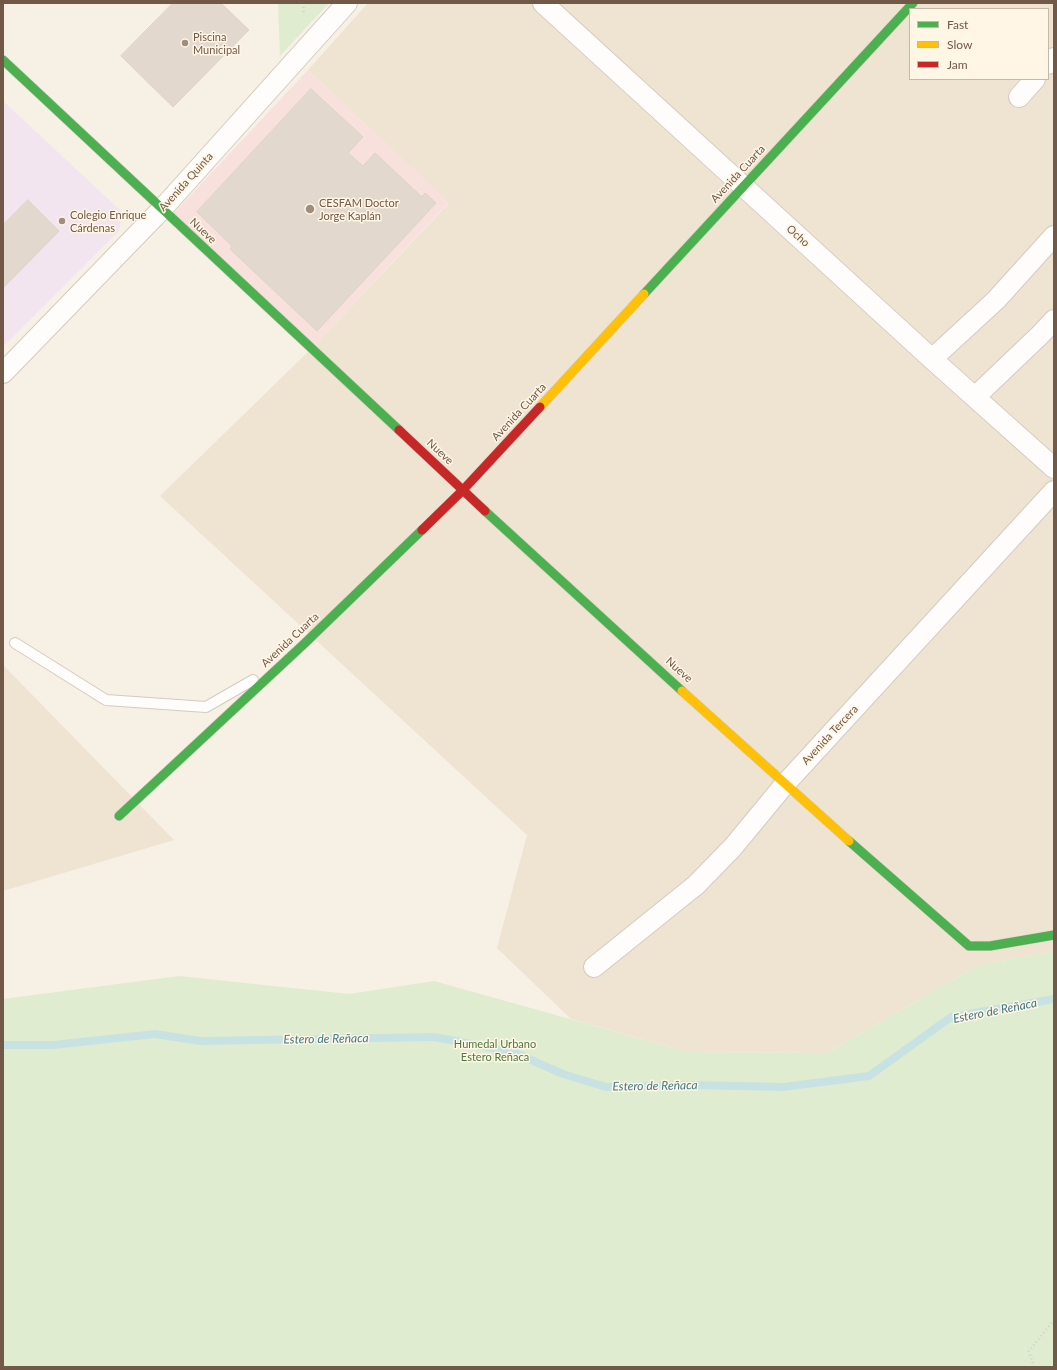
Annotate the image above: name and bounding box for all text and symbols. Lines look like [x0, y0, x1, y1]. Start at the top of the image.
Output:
legend [909, 8, 1049, 80]
text: Fast [947, 17, 968, 32]
place label: Piscina Municipal [193, 30, 240, 56]
text: Slow [947, 37, 972, 52]
marker: Piscina Municipal [180, 38, 190, 48]
text: Jam [947, 57, 968, 72]
street label: Avenida Cuarta [708, 143, 768, 205]
street label: Avenida Quinta [156, 150, 216, 214]
place label: CESFAM Doctor Jorge Kaplán [319, 196, 399, 222]
marker: CESFAM Doctor Jorge Kaplán [304, 203, 316, 215]
place label: Colegio Enrique Cárdenas [70, 208, 146, 234]
street label: Nueve [187, 215, 219, 247]
marker: Colegio Enrique Cárdenas [57, 216, 67, 226]
street label: Ocho [784, 222, 812, 250]
street label: Avenida Cuarta [489, 381, 549, 443]
street label: Nueve [424, 436, 456, 468]
street label: Avenida Cuarta [259, 610, 321, 670]
street label: Nueve [663, 655, 695, 685]
street label: Avenida Tercera [799, 702, 861, 768]
water label: Estero de Reñaca [952, 996, 1038, 1026]
water label: Estero de Reñaca [283, 1031, 369, 1047]
park label: Humedal Urbano Estero Reñaca [454, 1037, 536, 1063]
water label: Estero de Reñaca [612, 1078, 698, 1094]

